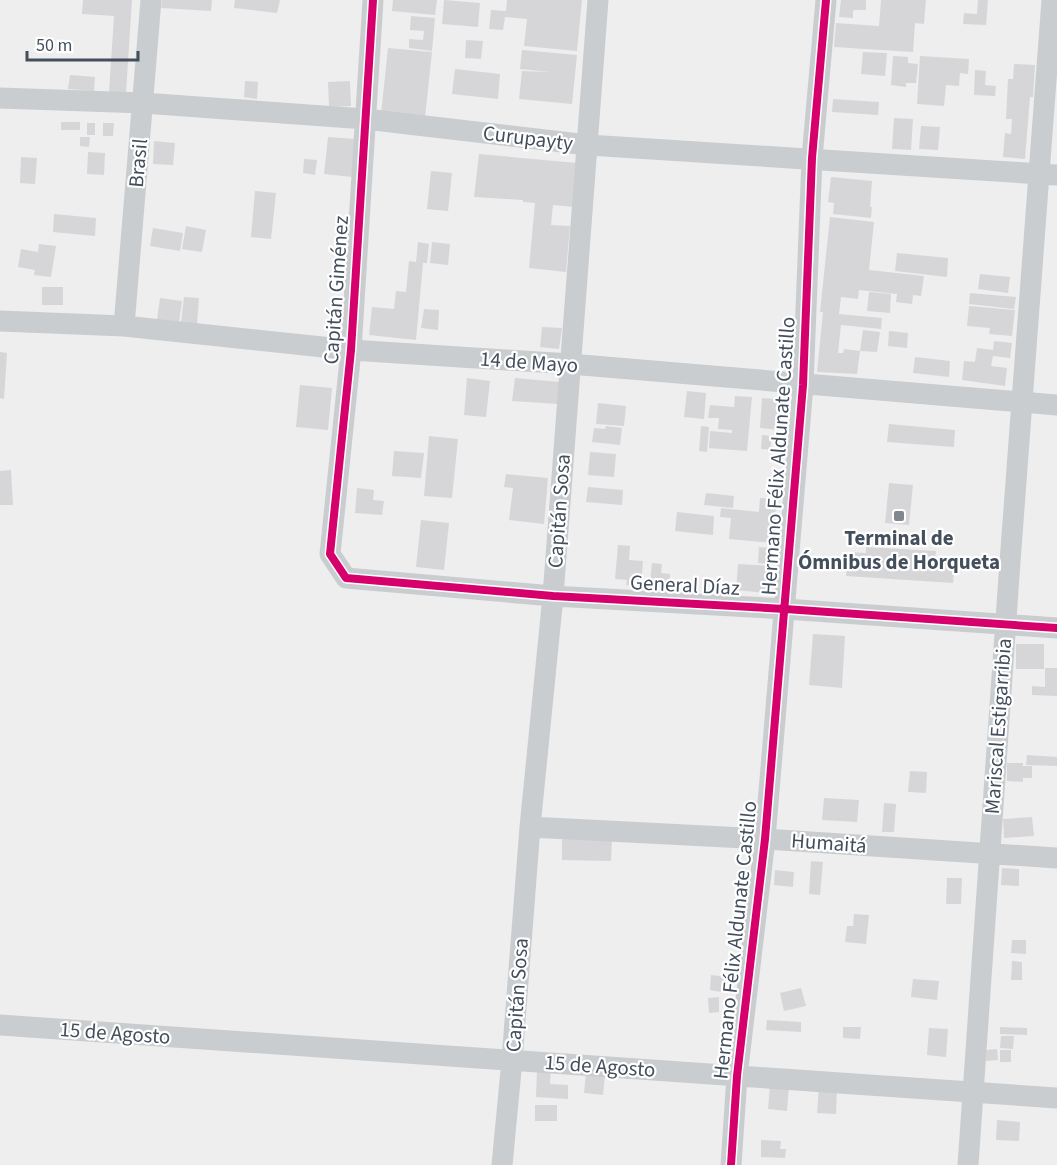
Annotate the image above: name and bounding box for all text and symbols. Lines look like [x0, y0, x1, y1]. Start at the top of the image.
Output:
scale bar [27, 24, 138, 62]
text: 50 m [36, 33, 72, 58]
street label: Curupayty [481, 118, 575, 158]
street label: Brasil [121, 137, 155, 189]
street label: Capitán Giménez [316, 215, 356, 365]
street label: Hermano Félix Aldunate Castillo [753, 316, 803, 596]
street label: 14 de Mayo [479, 344, 579, 380]
street label: Capitán Sosa [540, 453, 578, 569]
marker: Terminal de Ómnibus de Horqueta [892, 509, 906, 523]
place label: Terminal de Ómnibus de Horqueta [798, 523, 1000, 577]
street label: General Díaz [629, 567, 741, 603]
street label: Mariscal Estigarribia [977, 637, 1019, 815]
street label: Hermano Félix Aldunate Castillo [705, 799, 765, 1081]
street label: Humaitá [790, 825, 868, 861]
street label: Capitán Sosa [498, 937, 536, 1053]
street label: 15 de Agosto [59, 1014, 171, 1052]
street label: 15 de Agosto [544, 1047, 656, 1085]

